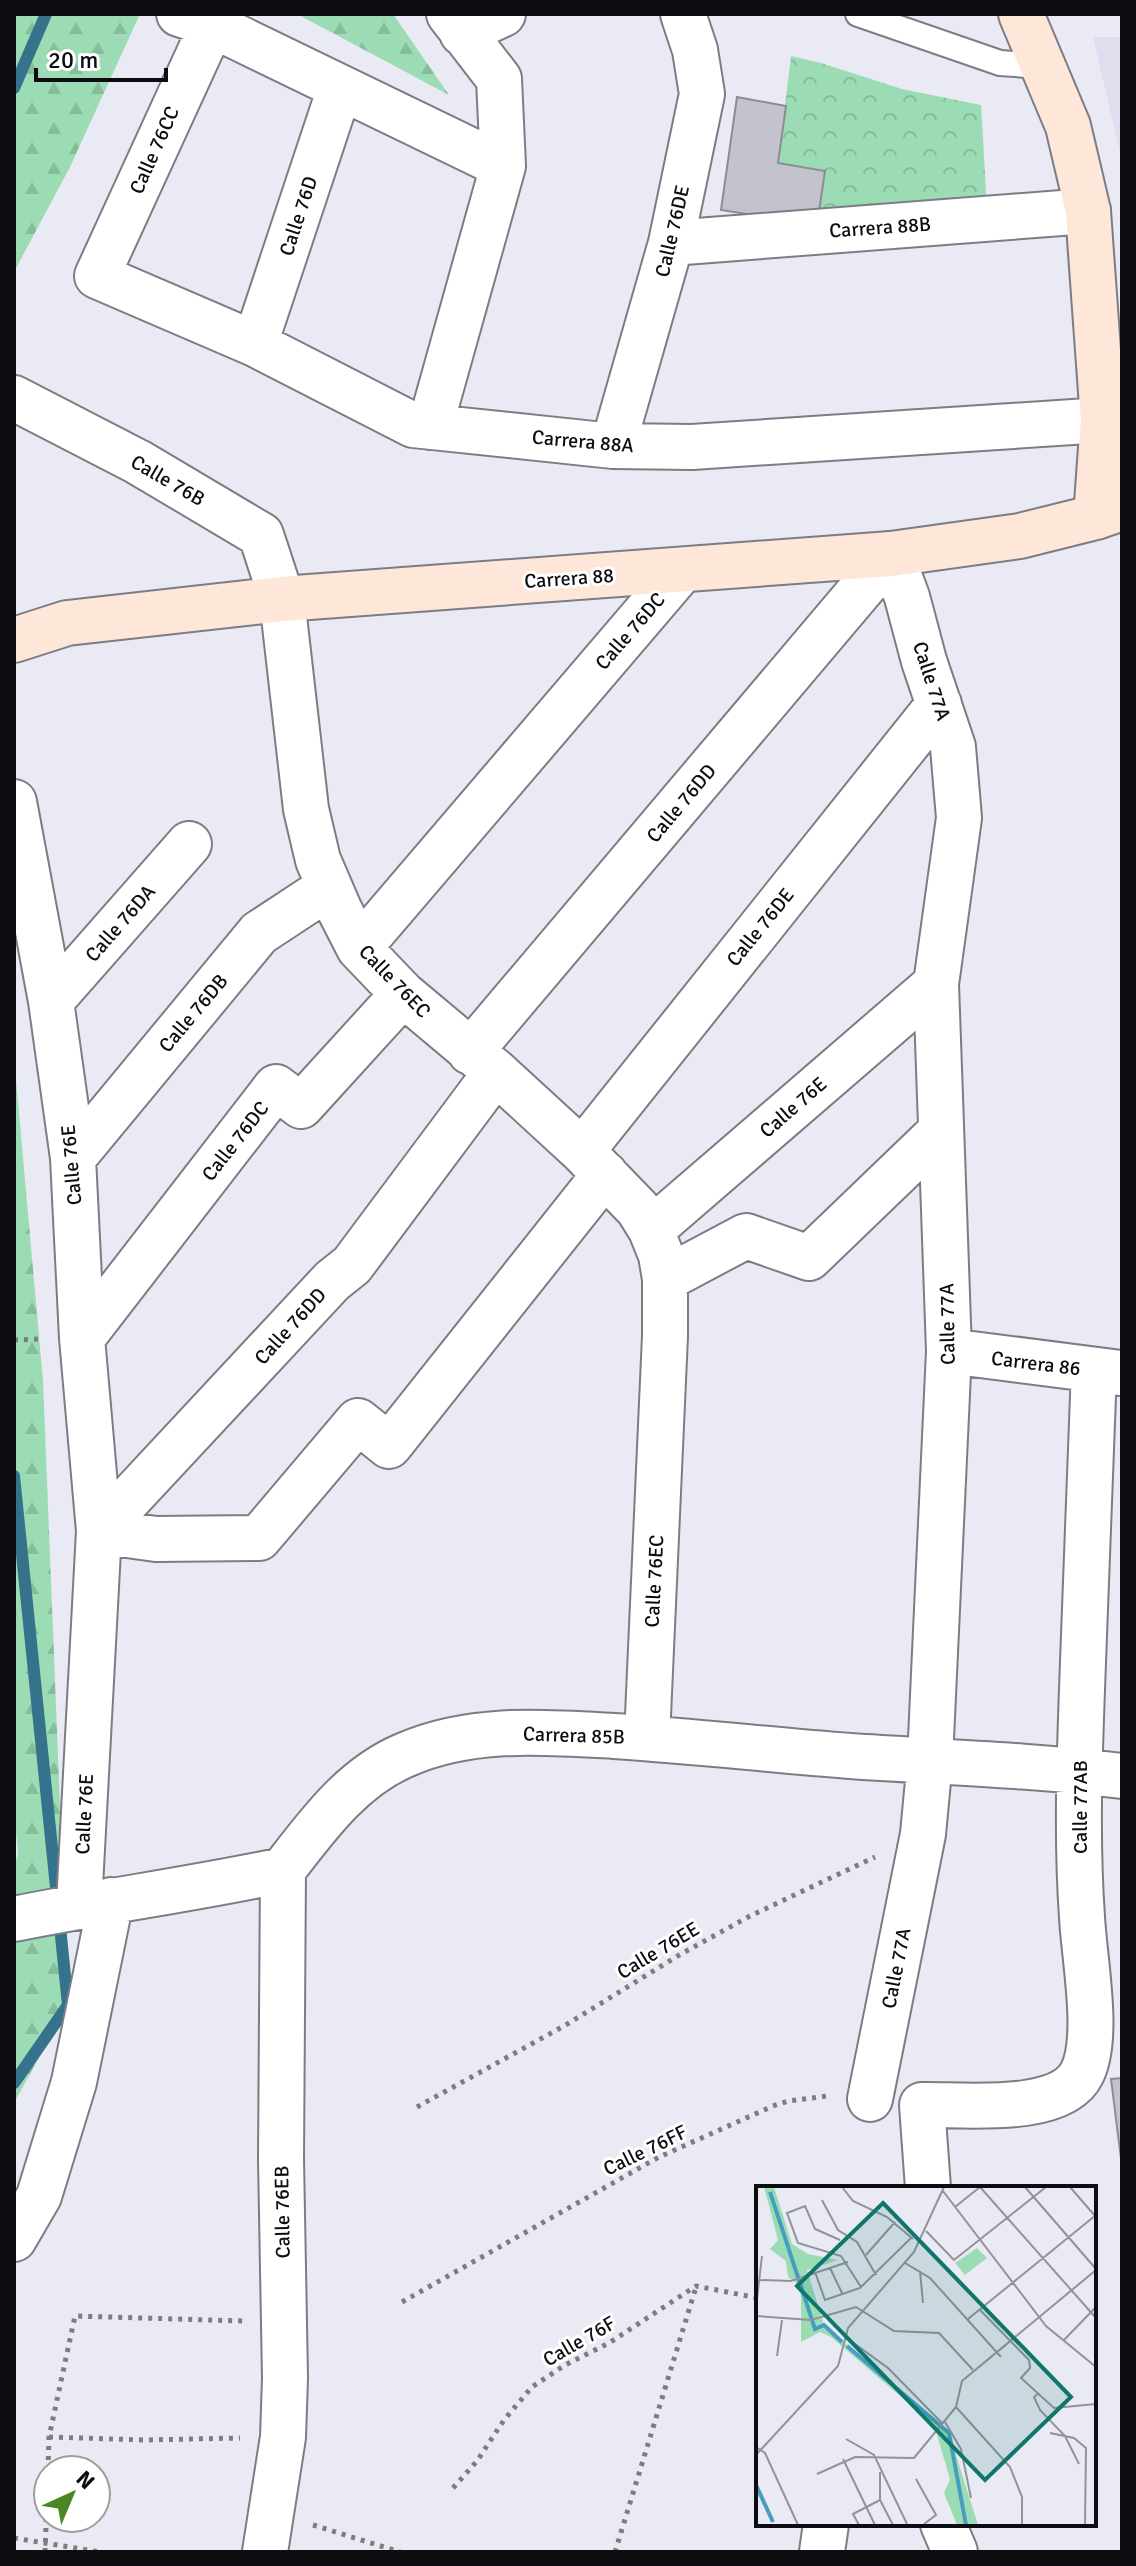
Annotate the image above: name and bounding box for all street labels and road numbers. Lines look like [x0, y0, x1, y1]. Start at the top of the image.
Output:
street label: Calle 76CC [124, 102, 185, 198]
street label: Calle 76D [274, 173, 323, 259]
street label: Calle 76DE [650, 183, 695, 280]
street label: Carrera 88B [828, 211, 932, 244]
street label: Carrera 88A [531, 425, 635, 458]
street label: Calle 76B [126, 449, 209, 512]
street label: Carrera 88 [523, 563, 615, 594]
street label: Calle 76DC [590, 587, 671, 675]
street label: Calle 77A [907, 638, 956, 724]
street label: Calle 76DD [641, 759, 722, 848]
street label: Calle 76DA [80, 880, 161, 967]
street label: Calle 76DE [721, 883, 800, 972]
street label: Calle 76EC [353, 939, 436, 1023]
street label: Calle 76DB [153, 969, 233, 1058]
street label: Calle 76E [755, 1071, 832, 1143]
street label: Calle 76DC [196, 1096, 274, 1186]
street label: Calle 76E [56, 1124, 87, 1206]
street label: Calle 76DD [249, 1283, 332, 1370]
street label: Calle 77A [934, 1283, 961, 1365]
street label: Carrera 86 [990, 1346, 1082, 1381]
street label: Calle 76EC [640, 1534, 669, 1628]
street label: Carrera 85B [523, 1721, 625, 1750]
street label: Calle 77AB [1068, 1760, 1093, 1854]
street label: Calle 76E [70, 1773, 99, 1855]
street label: Calle 76EE [612, 1916, 704, 1985]
street label: Calle 77A [876, 1926, 917, 2011]
street label: Calle 76FF [599, 2119, 691, 2181]
street label: Calle 76EB [269, 2165, 296, 2259]
street label: Calle 76F [538, 2311, 620, 2372]

